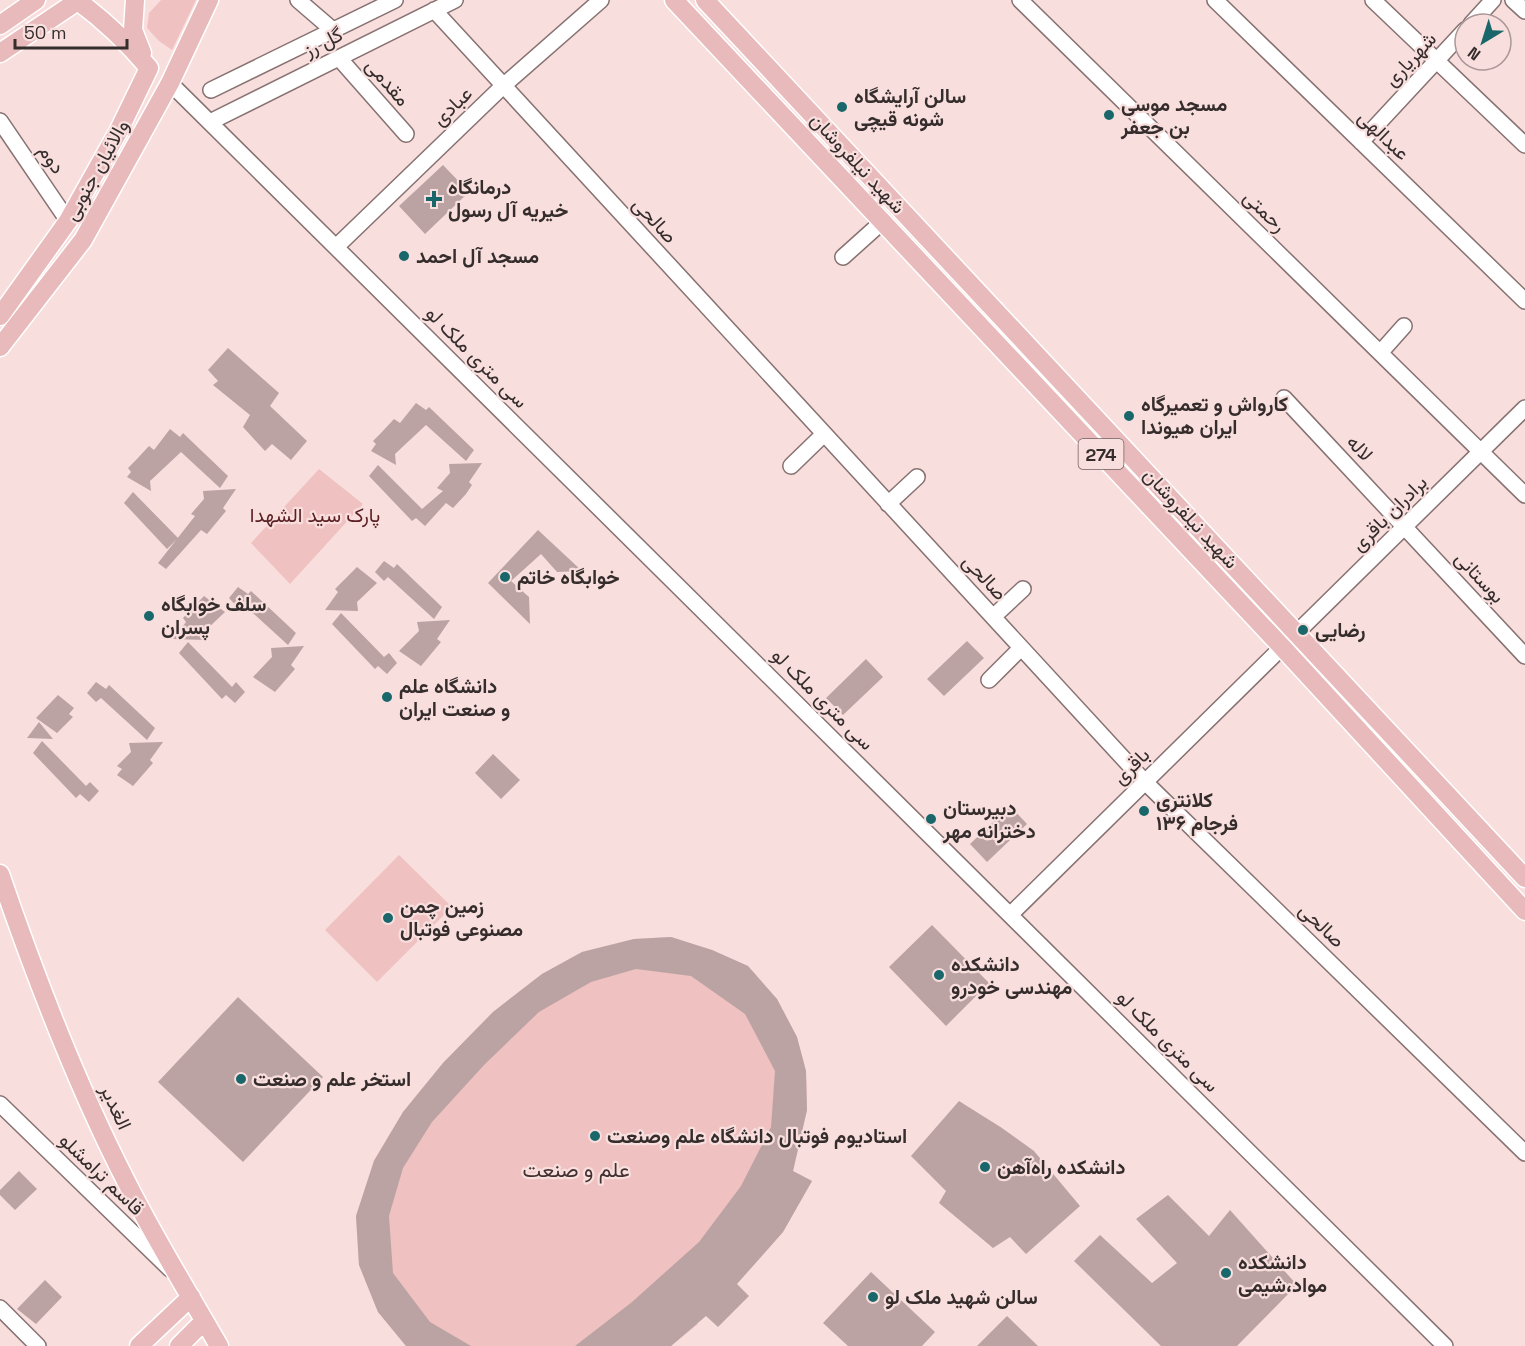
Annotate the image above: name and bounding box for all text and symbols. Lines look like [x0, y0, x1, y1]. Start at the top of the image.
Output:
scale bar [15, 12, 128, 50]
north arrow [1453, 12, 1513, 72]
text: 50 m [24, 21, 66, 44]
street label: گل رز [298, 21, 347, 63]
street label: شهریاری [1378, 26, 1442, 92]
text: N [1463, 42, 1485, 65]
street label: مقدمی [360, 53, 416, 111]
street label: عبادی [426, 81, 478, 131]
place label: سالن آرایشگاه شونه قیچی [854, 83, 966, 133]
place label: مسجد موسی بن جعفر [1120, 91, 1227, 140]
marker: سالن آرایشگاه شونه قیچی [835, 100, 849, 114]
street label: عبدالهی [1353, 104, 1415, 166]
street label: شهید نیلفروشان [805, 107, 911, 219]
marker: مسجد موسی بن جعفر [1102, 108, 1116, 122]
street label: والائیان جنوبی [57, 115, 135, 225]
street label: دوم [33, 139, 71, 179]
place label: درمانگاه خیریه آل رسول [448, 174, 568, 223]
street label: رحمتی [1238, 184, 1292, 238]
marker: درمانگاه خیریه آل رسول [425, 190, 443, 208]
street label: صالحی [627, 191, 683, 249]
place label: مسجد آل احمد [416, 243, 539, 269]
marker: مسجد آل احمد [397, 249, 411, 263]
street label: سی متری ملک لو [420, 300, 534, 414]
place label: کارواش و تعمیرگاه ایران هیوندا [1141, 391, 1288, 440]
marker: کارواش و تعمیرگاه ایران هیوندا [1122, 409, 1136, 423]
street label: لاله [1341, 429, 1379, 467]
road number: 274 [1078, 439, 1124, 469]
street label: شهید نیلفروشان [1138, 462, 1244, 574]
street label: برادران باقری [1345, 469, 1433, 557]
park label: پارک سید الشهدا [250, 502, 380, 529]
street label: بوستانی [1449, 545, 1511, 609]
street label: صالحی [957, 548, 1013, 606]
place label: خوابگاه خاتم [517, 564, 620, 590]
marker: خوابگاه خاتم [498, 570, 512, 584]
place label: سلف خوابگاه پسران [161, 591, 267, 641]
marker: سلف خوابگاه پسران [142, 609, 156, 623]
place label: رضایی [1315, 617, 1365, 643]
marker: رضایی [1296, 623, 1310, 637]
street label: سی متری ملک لو [766, 642, 880, 756]
place label: دانشگاه علم و صنعت ایران [399, 673, 510, 722]
marker: دانشگاه علم و صنعت ایران [380, 690, 394, 704]
street label: باقری [1107, 742, 1155, 790]
place label: کلانتری ۱۳۶ فرجام [1156, 787, 1238, 836]
place label: دبیرستان دخترانه مهر [942, 795, 1036, 844]
marker: کلانتری ۱۳۶ فرجام [1137, 804, 1151, 818]
marker: دبیرستان دخترانه مهر [924, 812, 938, 826]
place label: زمین چمن مصنوعی فوتبال [400, 893, 523, 942]
street label: صالحی [1293, 897, 1351, 953]
marker: زمین چمن مصنوعی فوتبال [381, 911, 395, 925]
place label: دانشکده مهندسی خودرو [951, 951, 1073, 1000]
marker: دانشکده مهندسی خودرو [932, 968, 946, 982]
street label: سی متری ملک لو [1111, 984, 1225, 1098]
place label: استخر علم و صنعت [253, 1066, 411, 1092]
marker: استخر علم و صنعت [234, 1072, 248, 1086]
street label: الغدیر [94, 1079, 138, 1134]
place label: استادیوم فوتبال دانشگاه علم وصنعت [607, 1123, 907, 1149]
street label: قاسم ترامشلو [54, 1127, 150, 1221]
marker: استادیوم فوتبال دانشگاه علم وصنعت [588, 1129, 602, 1143]
place label: دانشکده راه‌آهن [997, 1154, 1125, 1180]
district label: علم و صنعت [522, 1156, 630, 1184]
marker: دانشکده راه‌آهن [978, 1160, 992, 1174]
place label: دانشکده مواد،شیمی [1238, 1249, 1327, 1298]
marker: دانشکده مواد،شیمی [1219, 1266, 1233, 1280]
place label: سالن شهید ملک لو [885, 1284, 1038, 1310]
marker: سالن شهید ملک لو [866, 1290, 880, 1304]

